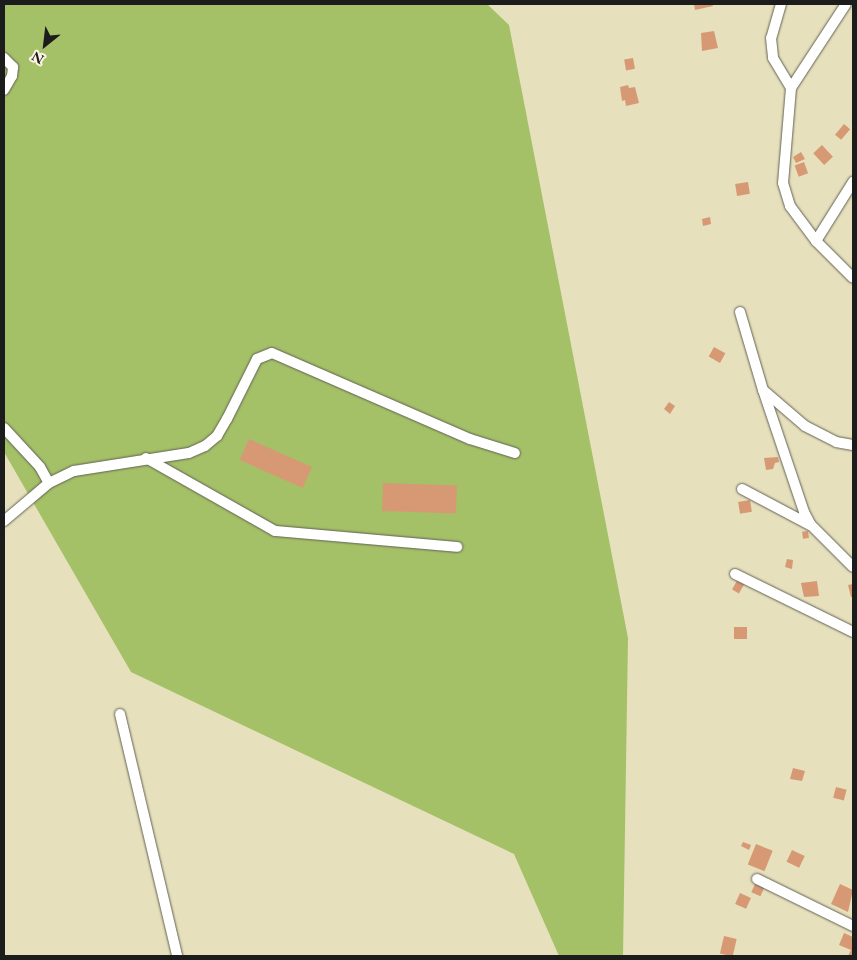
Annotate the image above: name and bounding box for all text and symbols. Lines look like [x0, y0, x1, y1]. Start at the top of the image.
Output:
north arrow [20, 20, 70, 70]
text: N [28, 48, 47, 69]

